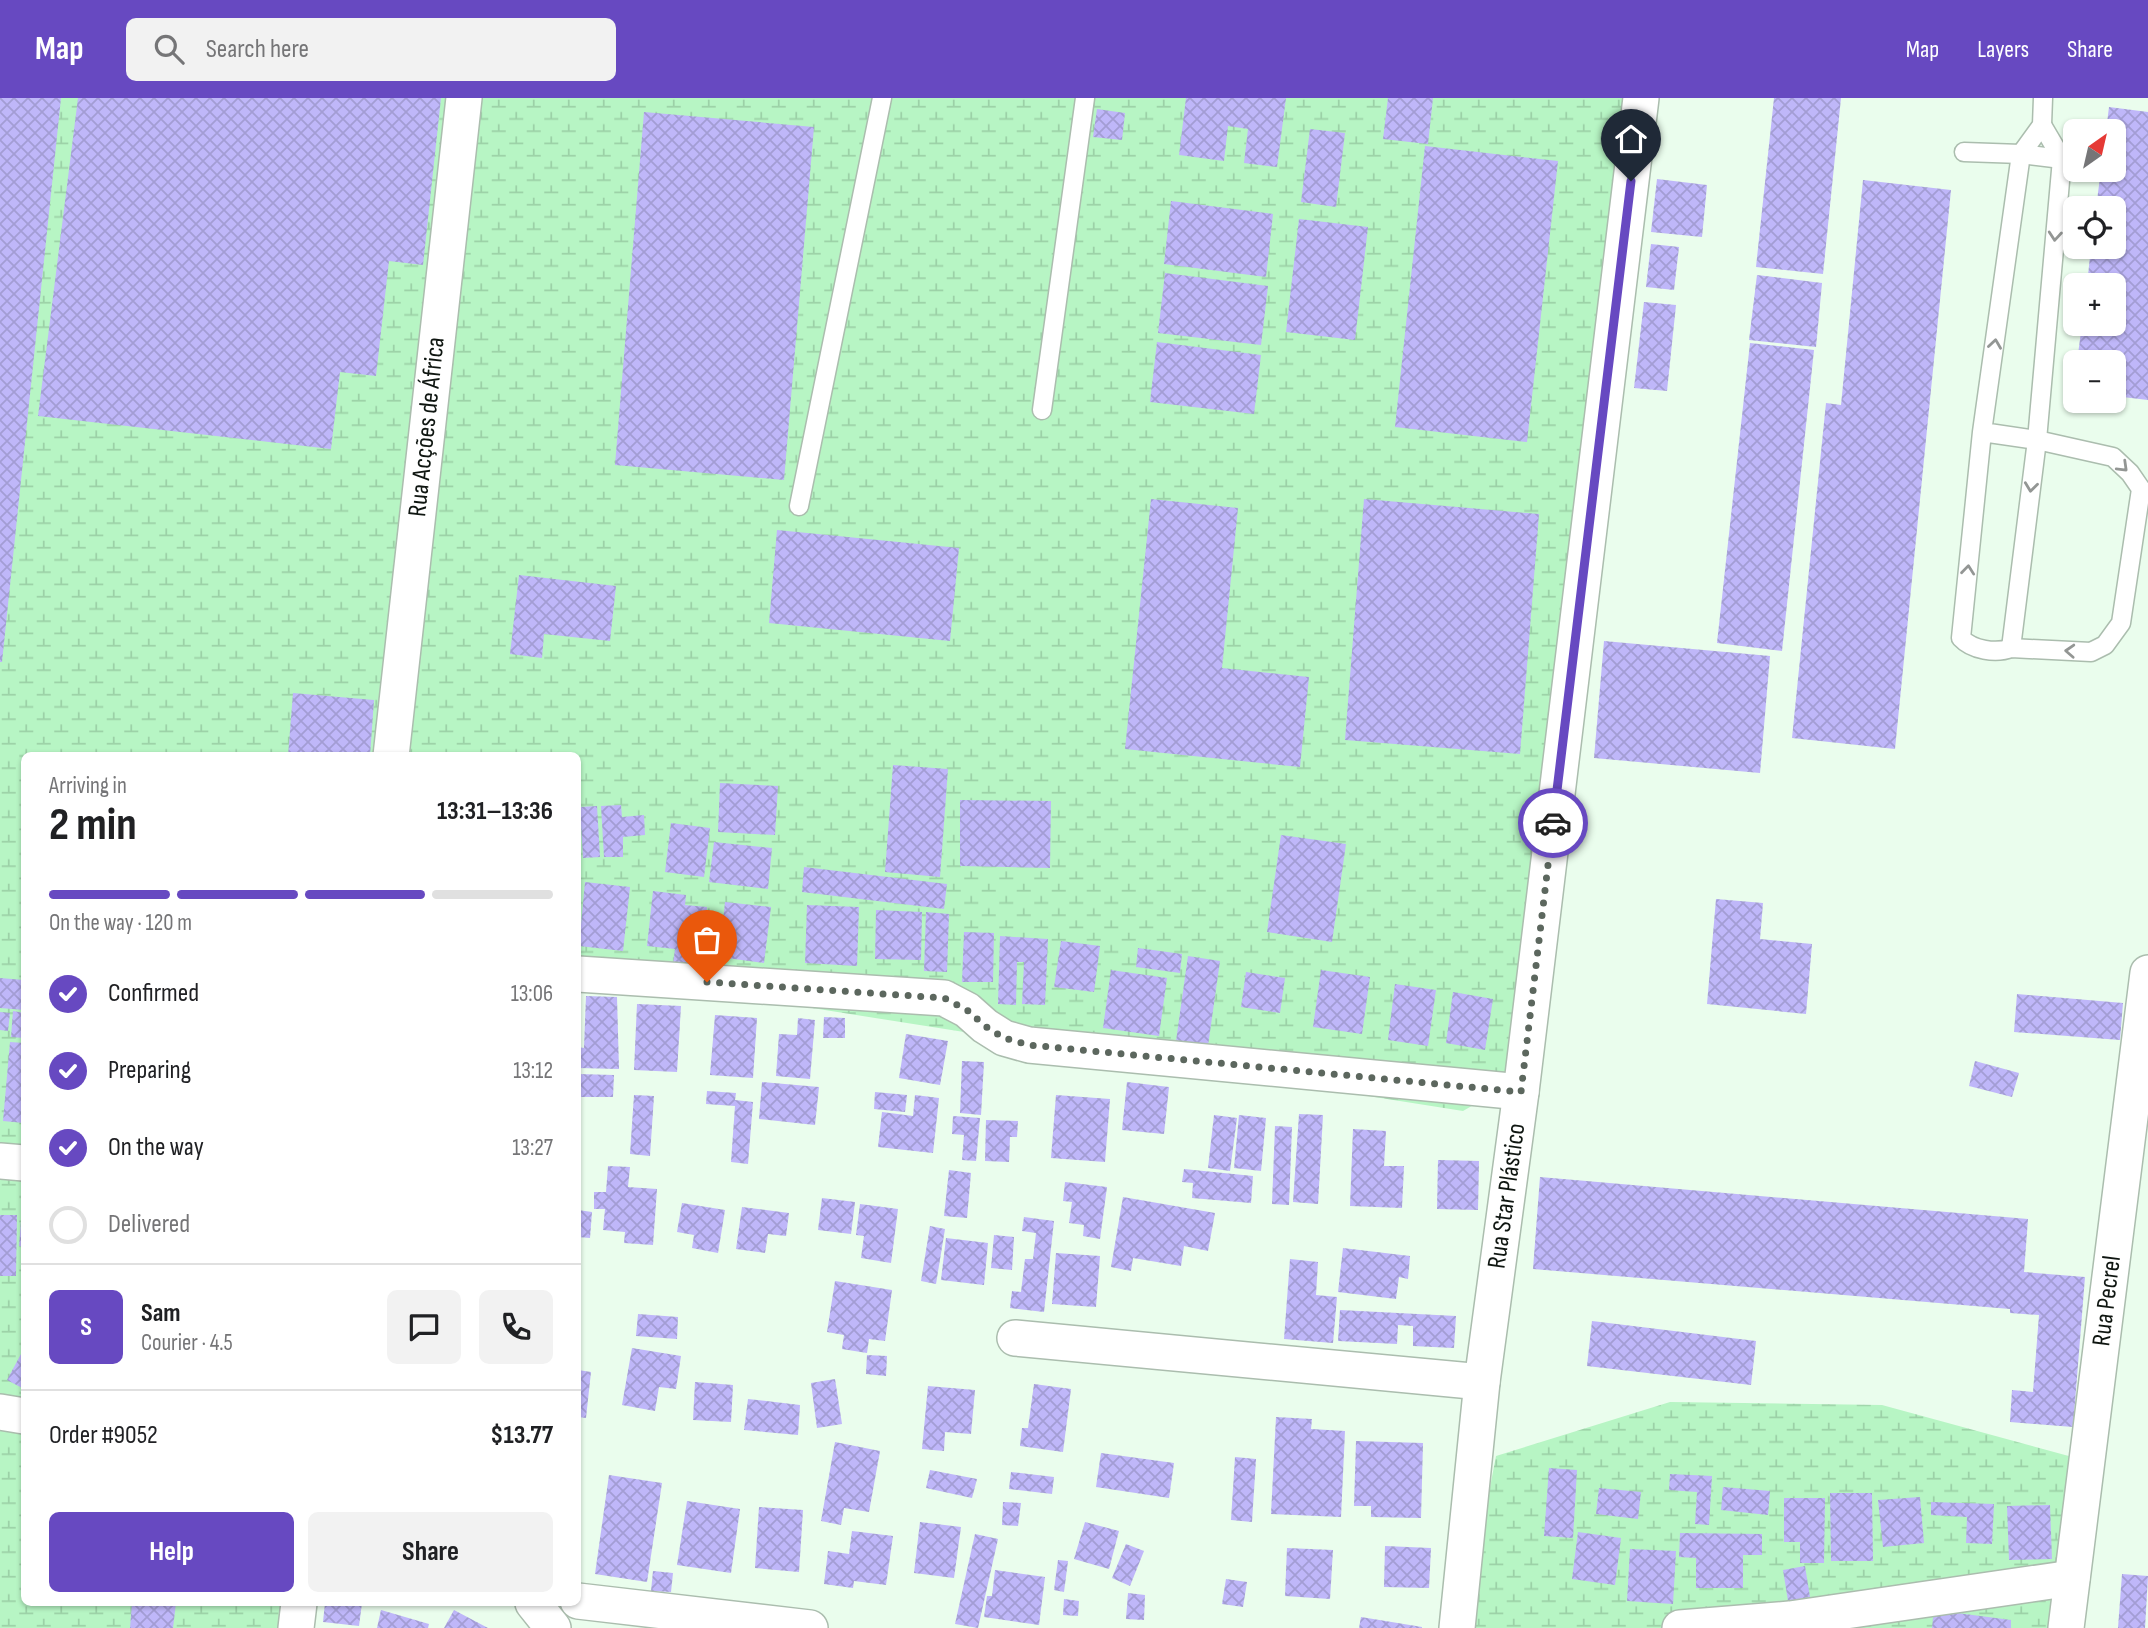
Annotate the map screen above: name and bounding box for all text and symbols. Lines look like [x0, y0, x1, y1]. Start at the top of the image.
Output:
search box [126, 18, 616, 81]
text: Map [35, 29, 84, 69]
icon: search [150, 30, 188, 68]
text: Search here [206, 34, 309, 65]
text: Map [1906, 35, 1939, 64]
text: Layers [1977, 35, 2029, 64]
text: Share [2067, 35, 2113, 64]
pin [1601, 109, 1661, 181]
north arrow [2063, 119, 2126, 182]
map controls [2063, 119, 2126, 413]
icon: home [1612, 120, 1650, 158]
button: locate [2063, 196, 2126, 259]
one-way arrow [2048, 231, 2063, 242]
button: + [2063, 273, 2126, 336]
street label: Rua Acções de África [402, 336, 452, 518]
one-way arrow [1987, 338, 2002, 350]
button: − [2063, 350, 2126, 413]
one-way arrow [2115, 459, 2128, 472]
one-way arrow [2023, 481, 2038, 492]
one-way arrow [1960, 564, 1975, 575]
one-way arrow [2064, 644, 2075, 659]
text: Arriving in [49, 772, 127, 800]
courier [1518, 788, 1588, 858]
text: 13:31–13:36 [437, 796, 553, 827]
text: 2 min [49, 798, 137, 853]
icon: car [1534, 804, 1572, 842]
text: On the way · 120 m [49, 909, 192, 937]
pin [677, 910, 737, 982]
icon: bag [688, 921, 726, 959]
icon: check [49, 975, 87, 1013]
text: Confirmed [108, 978, 199, 1009]
text: 13:06 [511, 980, 553, 1008]
icon: check [49, 1052, 87, 1090]
text: Preparing [108, 1055, 191, 1086]
text: 13:12 [513, 1057, 553, 1085]
street label: Rua Star Plástico [1481, 1121, 1533, 1271]
icon: check [49, 1129, 87, 1167]
text: On the way [108, 1132, 204, 1163]
text: 13:27 [512, 1134, 553, 1162]
text: Delivered [108, 1209, 190, 1240]
street label: Rua Pecrel [2086, 1254, 2128, 1348]
button: chat [387, 1290, 461, 1364]
button: phone [479, 1290, 553, 1364]
text: Sam [141, 1298, 181, 1329]
text: S [80, 1312, 92, 1343]
text: Courier · 4.5 [141, 1329, 233, 1357]
text: Order #9052 [49, 1420, 158, 1451]
text: $13.77 [490, 1420, 553, 1451]
button: Help [49, 1512, 294, 1592]
button: Share [308, 1512, 553, 1592]

